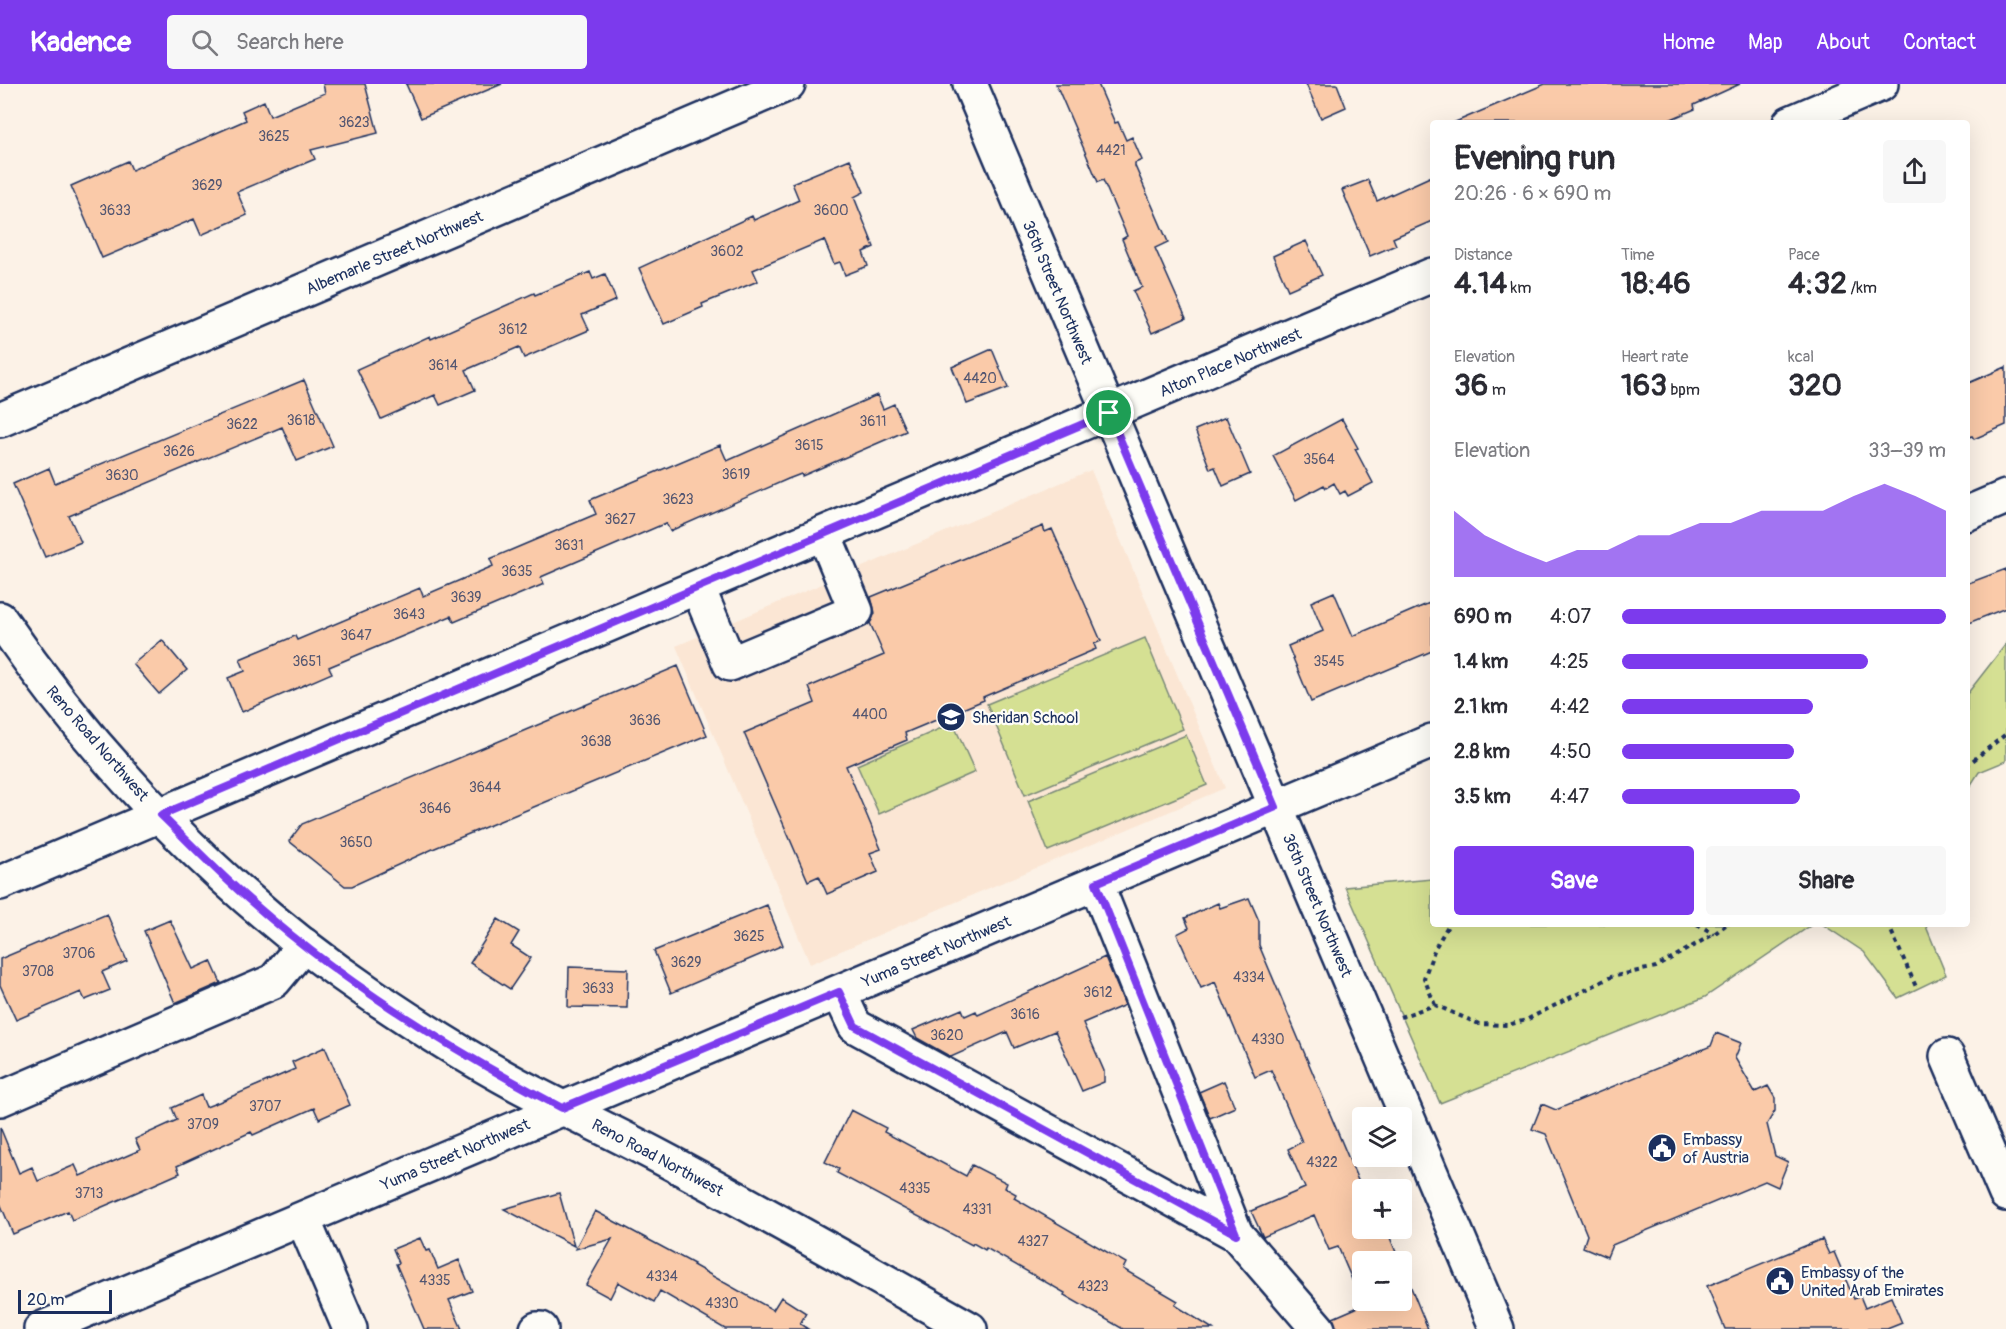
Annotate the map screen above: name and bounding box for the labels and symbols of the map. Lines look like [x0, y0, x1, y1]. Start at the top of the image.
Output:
house number: 3623 [338, 114, 370, 131]
house number: 3625 [258, 128, 290, 145]
house number: 4421 [1096, 142, 1126, 159]
house number: 3629 [192, 177, 223, 194]
house number: 3633 [99, 202, 131, 219]
house number: 3600 [813, 202, 849, 219]
street label: Albemarle Street Northwest [303, 206, 486, 299]
street label: 36th Street Northwest [1018, 218, 1097, 368]
house number: 3602 [710, 243, 744, 260]
house number: 3612 [498, 321, 528, 338]
street label: Alton Place Northwest [1156, 324, 1305, 402]
house number: 3614 [428, 357, 458, 374]
house number: 4420 [963, 370, 997, 387]
pin [1083, 387, 1134, 438]
house number: 3618 [287, 412, 315, 429]
house number: 3611 [860, 413, 886, 430]
house number: 3622 [226, 416, 258, 433]
house number: 3615 [794, 437, 824, 454]
house number: 3626 [163, 443, 195, 460]
house number: 3564 [1303, 451, 1335, 468]
house number: 3619 [722, 466, 750, 483]
house number: 3630 [105, 467, 139, 484]
house number: 3623 [662, 491, 694, 508]
house number: 3627 [604, 511, 636, 528]
house number: 3631 [554, 537, 584, 554]
house number: 3635 [501, 563, 533, 580]
house number: 3639 [451, 589, 481, 606]
house number: 3643 [393, 606, 425, 623]
house number: 3647 [340, 627, 372, 644]
house number: 3651 [292, 653, 322, 670]
house number: 3545 [1313, 653, 1345, 670]
street label: Reno Road Northwest [42, 682, 153, 806]
school or university icon: Sheridan School [935, 701, 967, 733]
house number: 4400 [852, 706, 888, 723]
place label: Sheridan School [972, 708, 1079, 728]
house number: 3636 [629, 712, 661, 729]
house number: 3638 [581, 733, 611, 750]
house number: 3644 [469, 779, 501, 796]
house number: 3646 [419, 800, 451, 817]
street label: 36th Street Northwest [1278, 831, 1357, 981]
house number: 3650 [339, 834, 373, 851]
street label: Yuma Street Northwest [858, 911, 1014, 993]
house number: 3625 [733, 928, 765, 945]
house number: 3706 [63, 945, 95, 962]
house number: 3629 [671, 954, 702, 971]
house number: 3708 [22, 963, 54, 980]
house number: 4334 [1233, 969, 1265, 986]
house number: 3633 [582, 980, 614, 997]
house number: 3612 [1083, 984, 1113, 1001]
house number: 3616 [1010, 1006, 1040, 1023]
house number: 3620 [930, 1027, 964, 1044]
house number: 4330 [1251, 1031, 1285, 1048]
house number: 3707 [249, 1098, 282, 1115]
street label: Yuma Street Northwest [377, 1114, 533, 1196]
street label: Reno Road Northwest [588, 1115, 727, 1201]
house number: 3709 [187, 1116, 219, 1133]
place label: Embassy of Austria [1683, 1130, 1749, 1168]
public building icon: Embassy of Austria [1646, 1132, 1678, 1164]
house number: 4322 [1306, 1154, 1338, 1171]
house number: 4335 [899, 1180, 931, 1197]
house number: 3713 [75, 1185, 103, 1202]
house number: 4331 [962, 1201, 992, 1218]
house number: 4327 [1017, 1233, 1049, 1250]
place label: Embassy of the United Arab Emirates [1801, 1263, 1944, 1301]
public building icon: Embassy of the United Arab Emirates [1764, 1265, 1796, 1297]
house number: 4334 [646, 1268, 678, 1285]
house number: 4335 [419, 1272, 451, 1289]
house number: 4323 [1077, 1278, 1109, 1295]
scale bar [18, 1287, 112, 1314]
house number: 4330 [705, 1295, 739, 1312]

